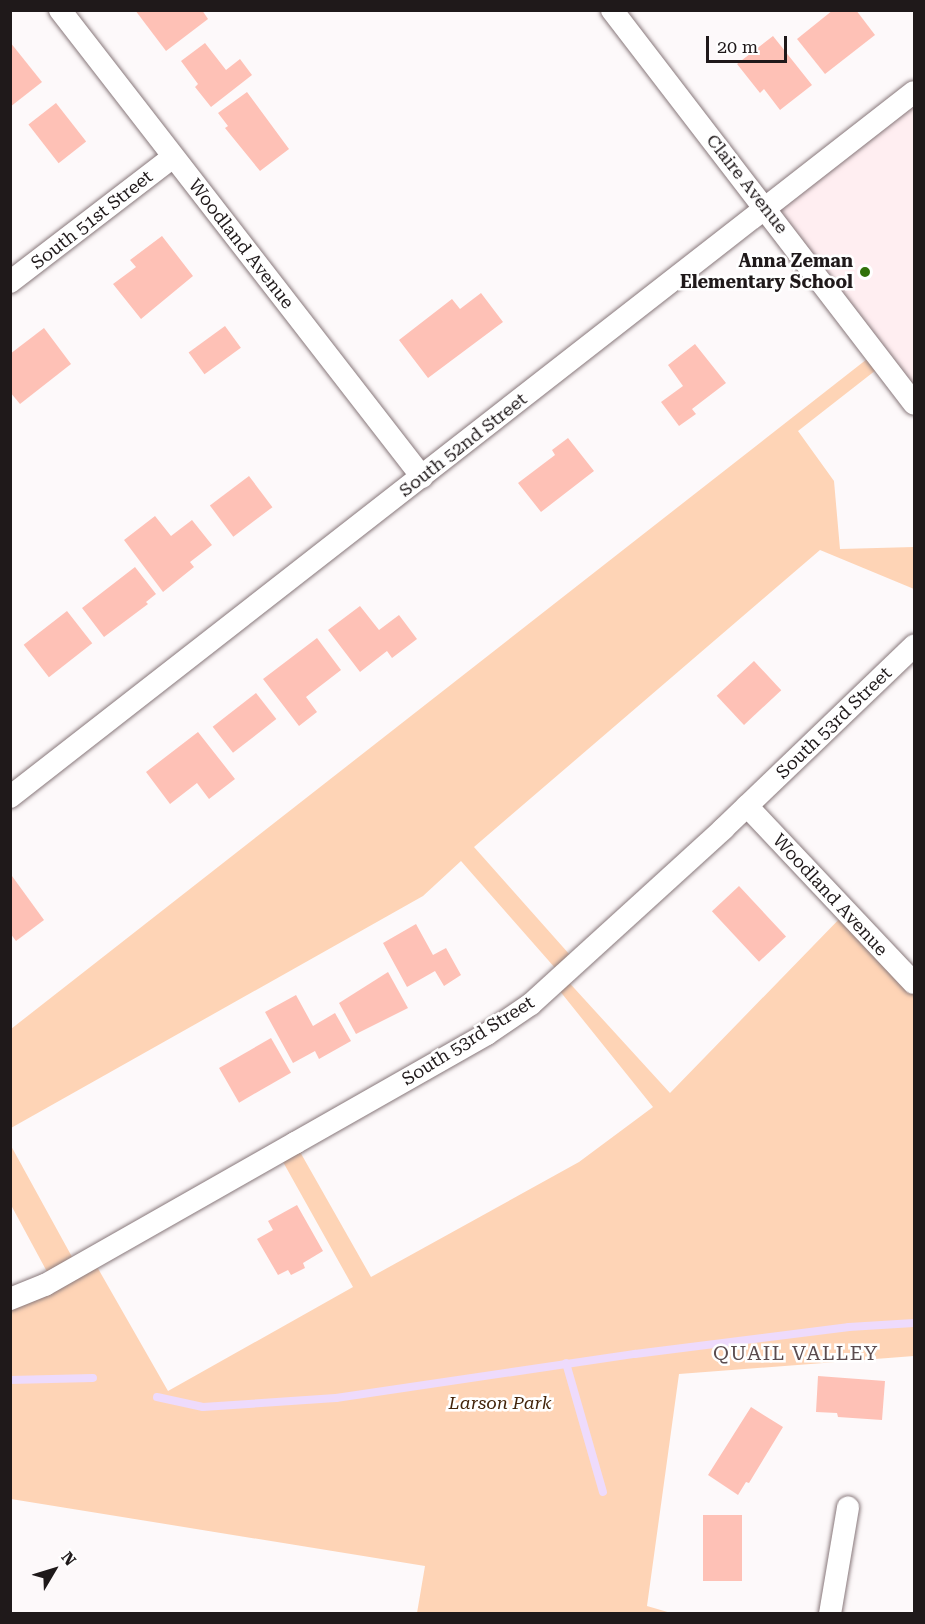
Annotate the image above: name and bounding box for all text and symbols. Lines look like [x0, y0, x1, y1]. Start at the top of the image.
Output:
scale bar [709, 24, 790, 62]
text: 20 m [717, 36, 758, 57]
street label: Claire Avenue [702, 130, 792, 238]
street label: South 51st Street [27, 166, 157, 274]
street label: Woodland Avenue [184, 175, 298, 313]
place label: Anna Zeman Elementary School [680, 251, 853, 294]
marker: Anna Zeman Elementary School [858, 265, 872, 279]
street label: South 52nd Street [395, 388, 531, 502]
street label: South 53rd Street [772, 663, 896, 783]
street label: Woodland Avenue [768, 830, 892, 960]
street label: South 53rd Street [398, 992, 538, 1090]
district label: QUAIL VALLEY [713, 1341, 879, 1365]
park label: Larson Park [449, 1392, 551, 1414]
north arrow [24, 1540, 84, 1600]
text: N [57, 1548, 80, 1569]

